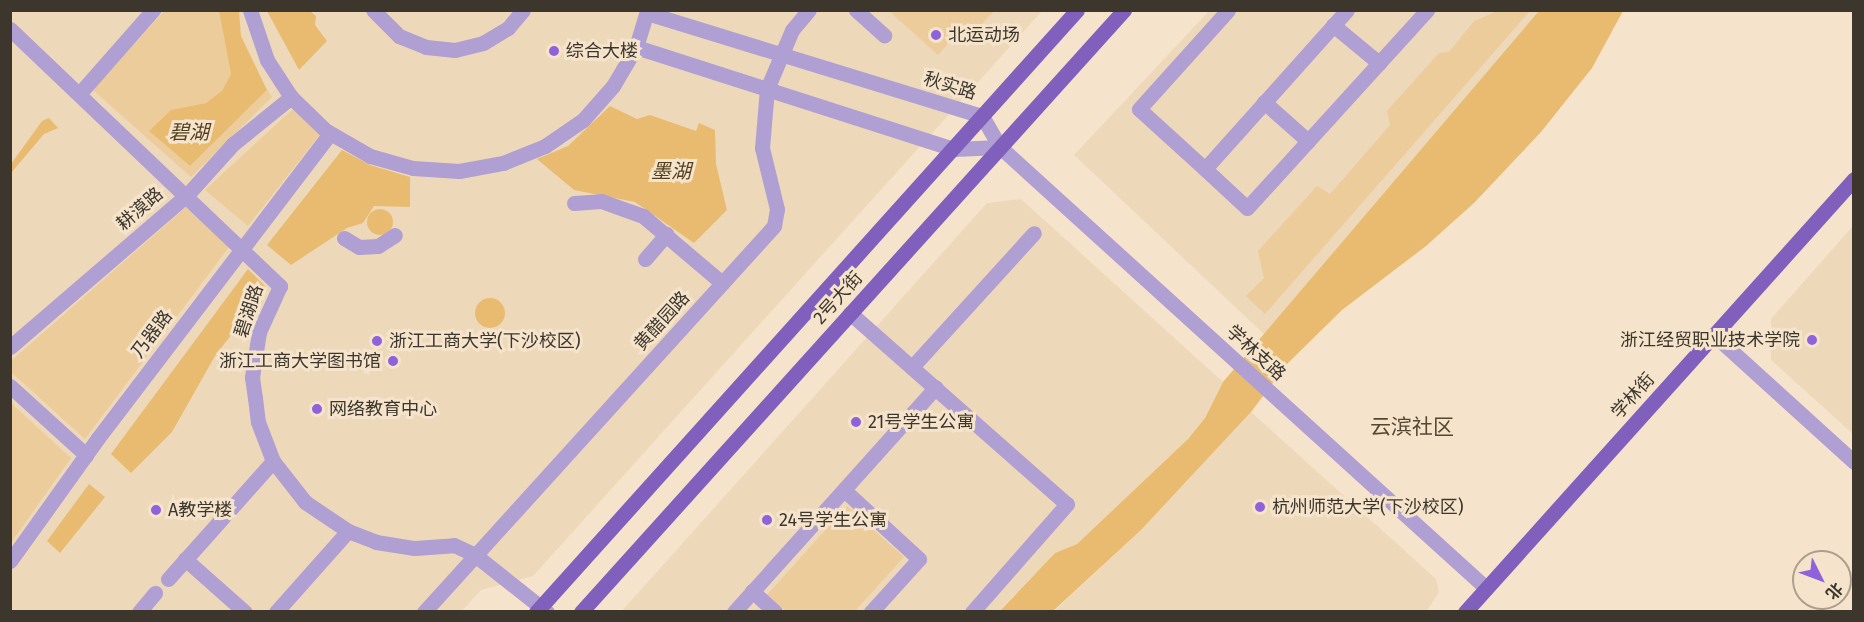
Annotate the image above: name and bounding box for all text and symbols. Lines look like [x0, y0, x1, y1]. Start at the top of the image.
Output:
place label: 北运动场 [948, 24, 1020, 46]
marker: 北运动场 [929, 28, 943, 42]
place label: 综合大楼 [566, 40, 638, 62]
marker: 综合大楼 [547, 44, 561, 58]
street label: 秋实路 [921, 68, 979, 104]
water label: 碧湖 [169, 120, 209, 144]
water label: 墨湖 [651, 159, 691, 183]
street label: 耕漠路 [113, 183, 167, 235]
street label: 2号大街 [809, 267, 867, 329]
street label: 碧湖路 [230, 282, 268, 340]
street label: 黄醋园路 [630, 287, 694, 355]
street label: 乃器路 [127, 306, 177, 362]
street label: 学林支路 [1222, 321, 1290, 385]
place label: 浙江经贸职业技术学院 [1620, 329, 1800, 351]
place label: 浙江工商大学(下沙校区) [389, 330, 581, 352]
marker: 浙江经贸职业技术学院 [1805, 333, 1819, 347]
marker: 浙江工商大学(下沙校区) [370, 334, 384, 348]
place label: 浙江工商大学图书馆 [219, 350, 381, 372]
marker: 浙江工商大学图书馆 [386, 354, 400, 368]
street label: 学林街 [1607, 369, 1659, 423]
place label: 网络教育中心 [329, 398, 437, 420]
marker: 网络教育中心 [310, 402, 324, 416]
place label: 21号学生公寓 [868, 411, 974, 433]
district label: 云滨社区 [1370, 414, 1454, 440]
marker: 21号学生公寓 [849, 415, 863, 429]
place label: 杭州师范大学(下沙校区) [1272, 496, 1464, 518]
place label: A教学楼 [168, 499, 232, 521]
marker: 杭州师范大学(下沙校区) [1253, 500, 1267, 514]
marker: A教学楼 [149, 503, 163, 517]
place label: 24号学生公寓 [779, 509, 887, 531]
marker: 24号学生公寓 [760, 513, 774, 527]
north arrow [1792, 550, 1852, 610]
text: 北 [1822, 579, 1847, 603]

